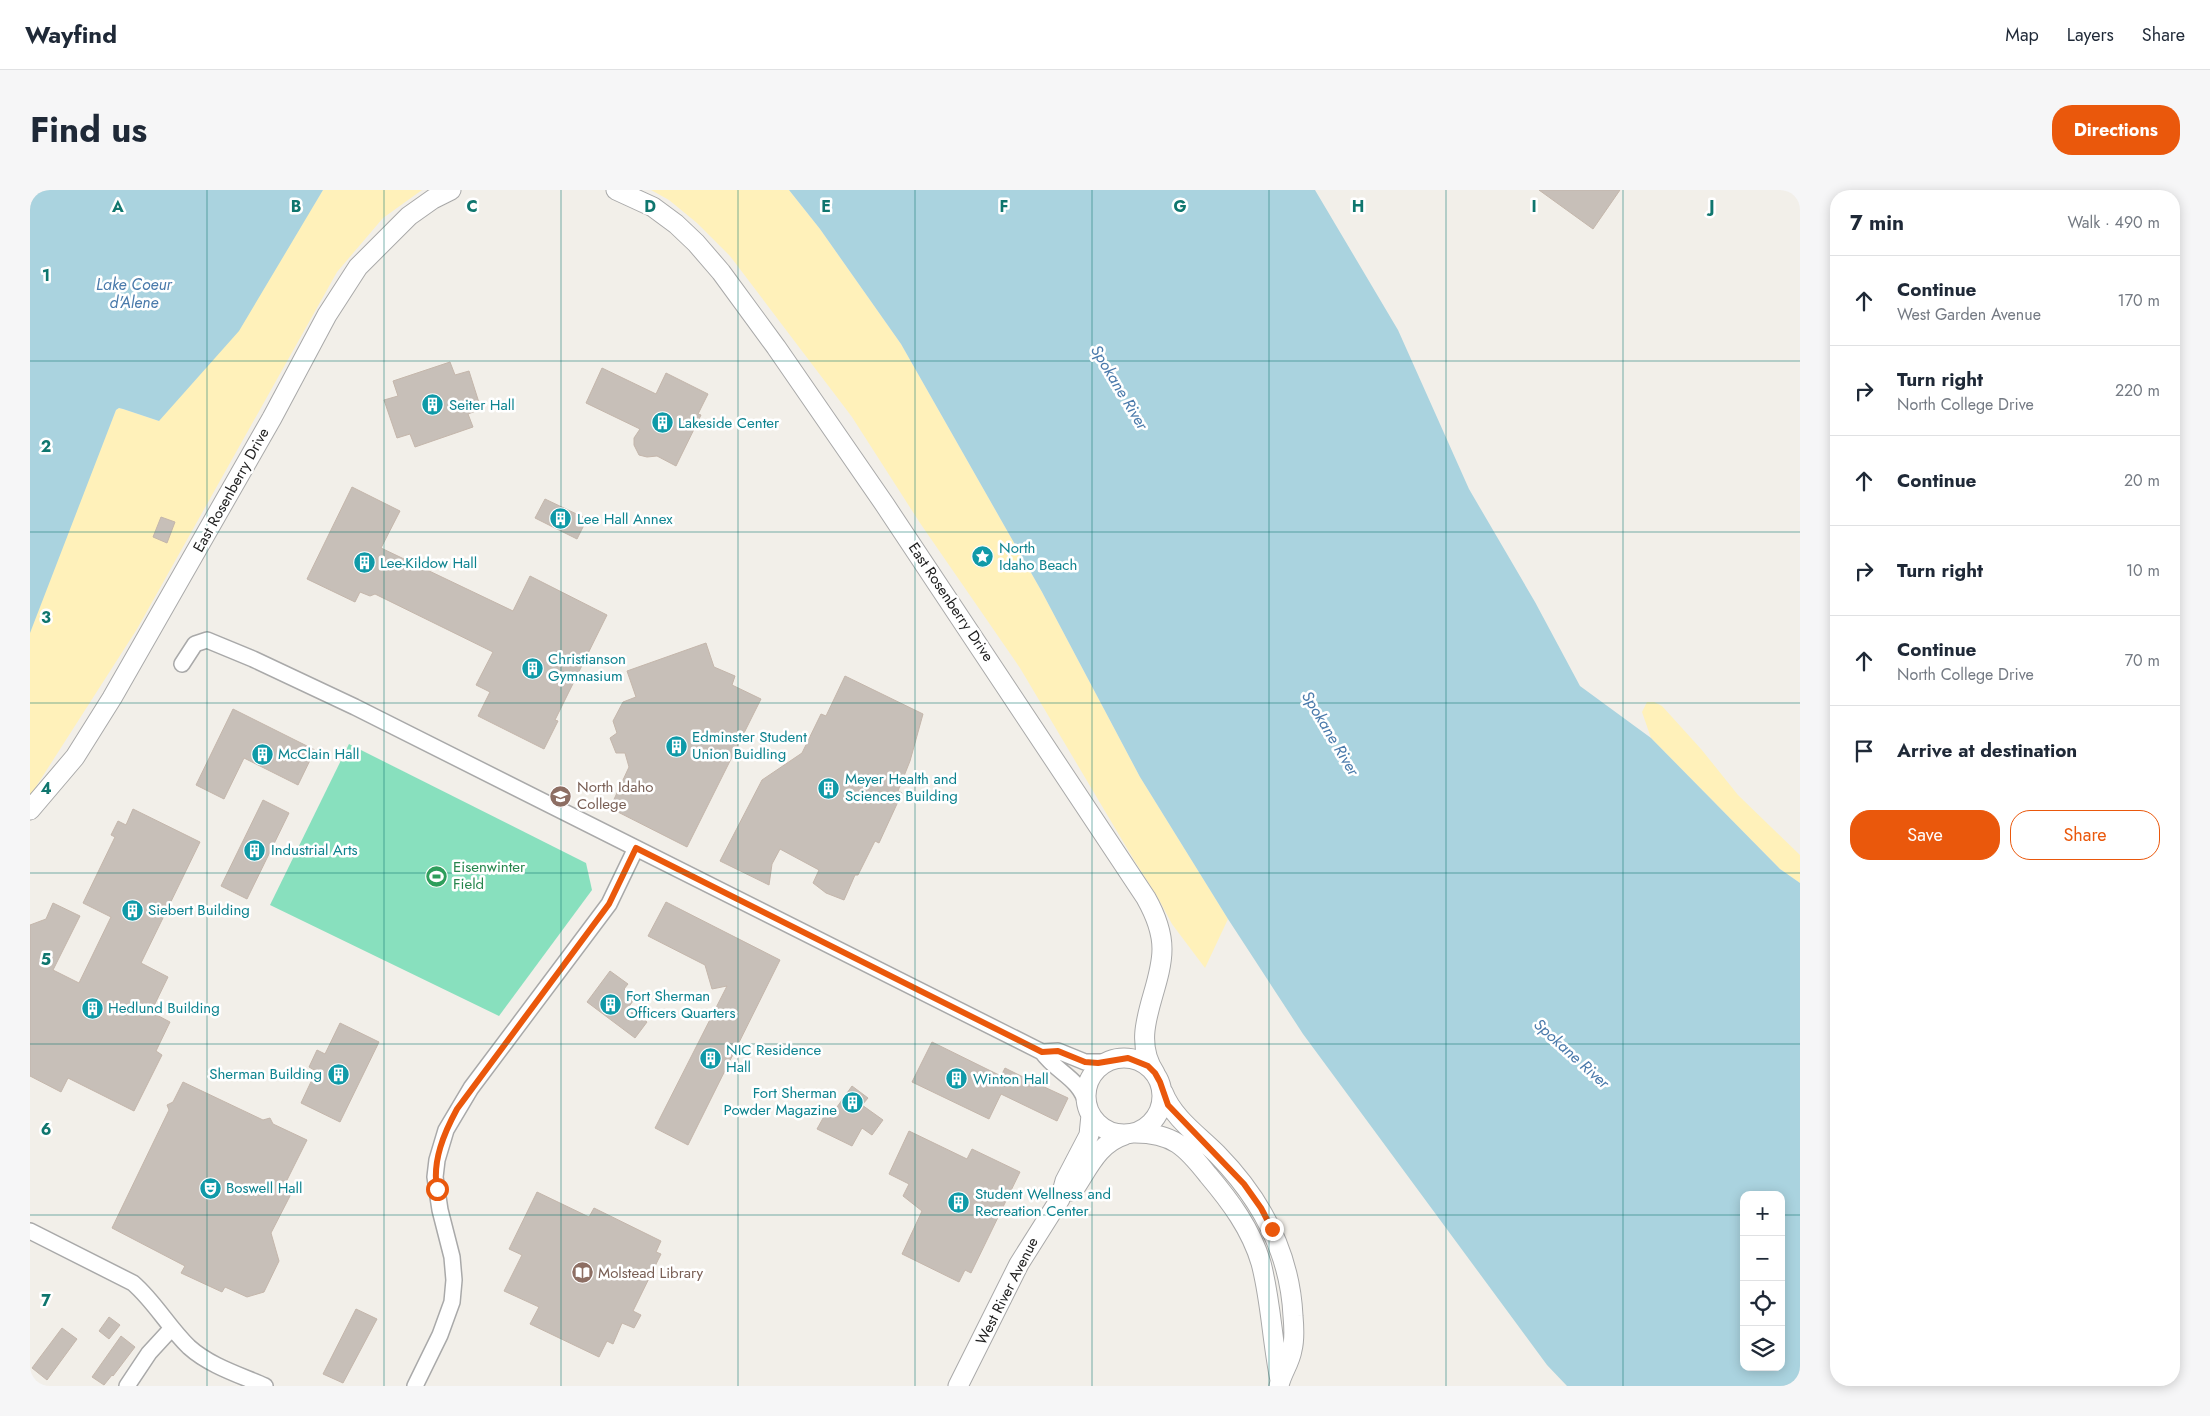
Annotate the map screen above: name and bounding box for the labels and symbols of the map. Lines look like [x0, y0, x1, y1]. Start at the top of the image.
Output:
text: A [111, 195, 124, 218]
text: B [291, 195, 301, 218]
text: C [466, 195, 478, 218]
text: D [644, 195, 656, 218]
text: E [821, 195, 831, 218]
text: F [1000, 195, 1008, 218]
text: G [1173, 195, 1187, 218]
text: H [1352, 195, 1364, 218]
text: I [1531, 195, 1537, 218]
text: J [1706, 195, 1715, 218]
text: 1 [42, 264, 50, 287]
water label: Lake Coeur d'Alene [96, 273, 174, 314]
water label: Spokane River [1085, 341, 1155, 435]
building icon: Seiter Hall [421, 393, 445, 417]
place label: Seiter Hall [449, 394, 515, 416]
building icon: Lakeside Center [650, 411, 674, 435]
place label: Lakeside Center [678, 412, 780, 434]
street label: East Rosenberry Drive [188, 424, 275, 556]
text: 2 [41, 435, 51, 458]
building icon: Lee Hall Annex [549, 507, 573, 531]
place label: Lee Hall Annex [577, 508, 673, 530]
place label: North Idaho Beach [999, 537, 1077, 576]
street label: East Rosenberry Drive [903, 538, 999, 666]
place icon: North Idaho Beach [971, 545, 995, 569]
building icon: Lee-Kildow Hall [352, 551, 376, 575]
place label: Lee-Kildow Hall [380, 552, 477, 574]
text: 3 [41, 606, 51, 629]
place label: Christianson Gymnasium [548, 648, 626, 687]
building icon: Christianson Gymnasium [520, 656, 544, 680]
water label: Spokane River [1296, 687, 1366, 781]
place label: Edminster Student Union Buidling [692, 726, 807, 765]
building icon: Edminster Student Union Buidling [664, 734, 688, 758]
building icon: McClain Hall [250, 742, 274, 766]
place label: McClain Hall [278, 743, 359, 765]
place label: Meyer Health and Sciences Building [845, 768, 958, 807]
place label: North Idaho College [577, 776, 653, 815]
building icon: Meyer Health and Sciences Building [817, 776, 841, 800]
text: 4 [40, 777, 52, 800]
school or university icon: North Idaho College [549, 784, 573, 808]
building icon: Industrial Arts [243, 838, 267, 862]
place label: Industrial Arts [271, 839, 358, 861]
place label: Eisenwinter Field [453, 856, 526, 895]
sports icon: Eisenwinter Field [425, 864, 449, 888]
building icon: Siebert Building [120, 898, 144, 922]
place label: Siebert Building [148, 899, 250, 921]
text: 5 [41, 948, 51, 971]
place label: Fort Sherman Officers Quarters [626, 985, 736, 1024]
building icon: Fort Sherman Officers Quarters [598, 993, 622, 1017]
building icon: Hedlund Building [80, 996, 104, 1020]
place label: Hedlund Building [108, 997, 220, 1019]
water label: Spokane River [1529, 1013, 1616, 1095]
place label: NIC Residence Hall [726, 1039, 821, 1078]
building icon: NIC Residence Hall [698, 1047, 722, 1071]
building icon: Sherman Building [326, 1062, 350, 1086]
place label: Sherman Building [209, 1063, 322, 1085]
building icon: Winton Hall [945, 1067, 969, 1091]
place label: Winton Hall [973, 1068, 1049, 1090]
place label: Fort Sherman Powder Magazine [724, 1082, 837, 1121]
building icon: Fort Sherman Powder Magazine [841, 1090, 865, 1114]
text: 6 [41, 1118, 51, 1141]
theatre icon: Boswell Hall [198, 1176, 222, 1200]
place label: Boswell Hall [226, 1177, 302, 1199]
route start [426, 1178, 449, 1201]
place label: Student Wellness and Recreation Center [975, 1183, 1111, 1222]
building icon: Student Wellness and Recreation Center [947, 1191, 971, 1215]
route end [1261, 1218, 1284, 1241]
street label: West River Avenue [970, 1233, 1044, 1349]
library icon: Molstead Library [570, 1261, 594, 1285]
place label: Molstead Library [598, 1262, 704, 1284]
text: 7 [41, 1289, 51, 1312]

